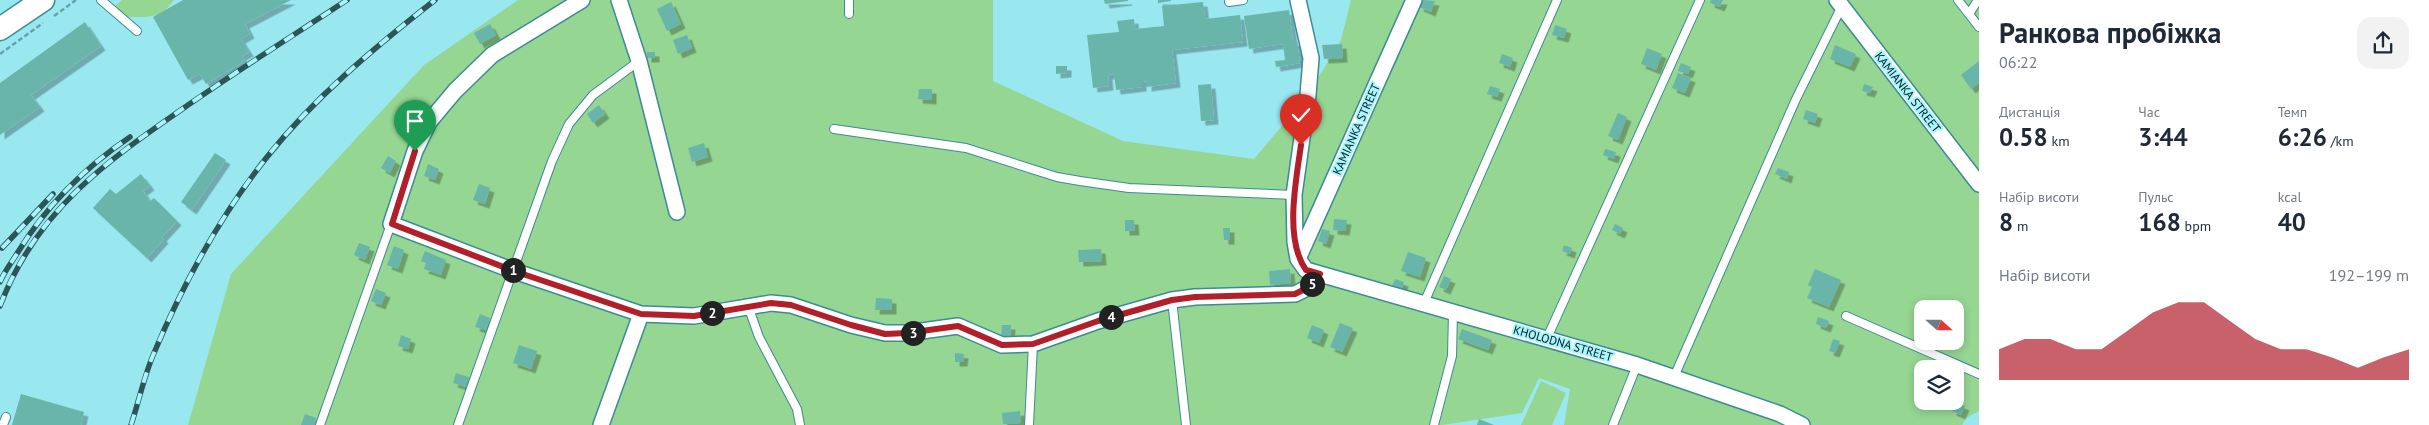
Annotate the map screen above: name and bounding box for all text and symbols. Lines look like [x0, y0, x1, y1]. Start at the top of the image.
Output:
text: Ранкова пробіжка [1999, 14, 2221, 51]
button: share [2357, 17, 2409, 69]
street label: KAMIANKA STREET [1872, 49, 1944, 136]
text: 06:22 [1999, 52, 2037, 72]
street label: KAMIANKA STREET [1329, 81, 1383, 177]
pin [1280, 94, 1322, 145]
pin [394, 100, 436, 151]
icon: check [1287, 101, 1315, 129]
text: Дистанція [1999, 103, 2060, 121]
text: Час [2138, 103, 2160, 121]
text: Темп [2278, 103, 2307, 121]
icon: arrive [401, 107, 429, 135]
text: 0.58 [1999, 121, 2048, 153]
text: 3:44 [2138, 121, 2188, 153]
text: 6:26 [2278, 121, 2327, 153]
text: km [2048, 132, 2070, 150]
text: /km [2327, 132, 2354, 150]
text: Набір висоти [1999, 188, 2079, 206]
text: Пульс [2138, 188, 2174, 206]
text: kcal [2278, 188, 2302, 206]
text: 8 [1999, 206, 2013, 238]
text: 168 [2138, 206, 2181, 238]
text: 40 [2278, 206, 2306, 238]
text: m [2013, 217, 2028, 235]
text: bpm [2181, 217, 2211, 235]
pin: 1 [500, 258, 526, 282]
text: 1 [510, 261, 517, 279]
text: Набір висоти [1999, 265, 2090, 285]
text: 192–199 m [2329, 265, 2409, 285]
pin: 5 [1300, 272, 1324, 296]
text: 5 [1309, 275, 1316, 293]
pin: 2 [700, 300, 724, 326]
north arrow [1914, 300, 1964, 350]
map controls [1914, 300, 1964, 410]
text: 2 [709, 304, 716, 322]
pin: 4 [1098, 304, 1124, 330]
text: 4 [1108, 308, 1115, 326]
pin: 3 [900, 320, 926, 346]
street label: KHOLODNA STREET [1512, 322, 1615, 364]
text: 3 [910, 324, 917, 342]
button: layers [1914, 360, 1964, 410]

